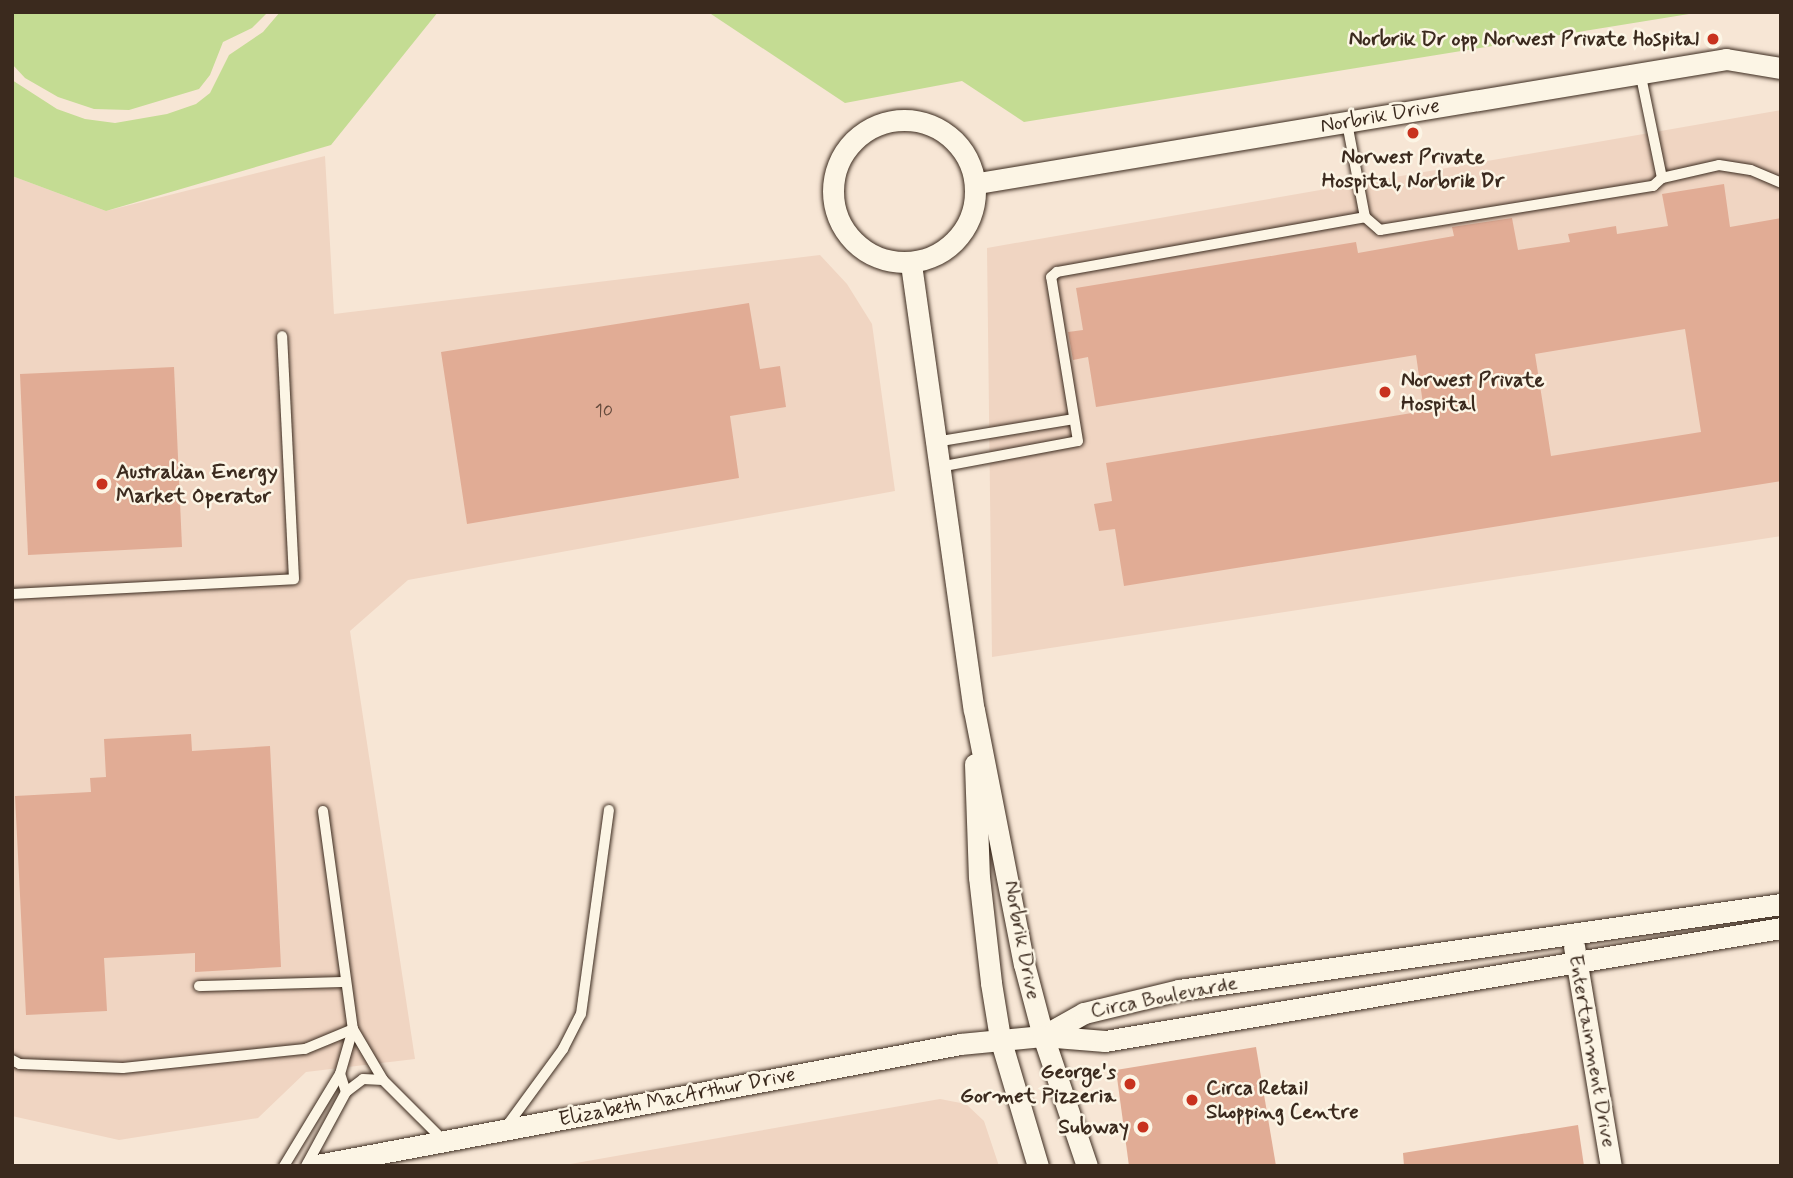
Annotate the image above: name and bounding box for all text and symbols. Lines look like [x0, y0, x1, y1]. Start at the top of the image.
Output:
place label: Norbrik Dr opp Norwest Private Hospital [1341, 26, 1699, 52]
marker: Norbrik Dr opp Norwest Private Hospital [1705, 31, 1721, 47]
street label: Norbrik Drive [1319, 93, 1441, 139]
marker: Norwest Private Hospital, Norbrik Dr [1405, 125, 1421, 141]
place label: Norwest Private Hospital, Norbrik Dr [1322, 144, 1504, 194]
place label: Norwest Private Hospital [1401, 367, 1544, 417]
marker: Norwest Private Hospital [1375, 382, 1395, 402]
house number: 10 [595, 400, 613, 422]
place label: Australian Energy Market Operator [116, 459, 272, 509]
marker: Australian Energy Market Operator [94, 476, 110, 492]
street label: Norbrik Drive [998, 879, 1046, 1001]
street label: Entertainment Drive [1563, 953, 1621, 1149]
street label: Circa Boulevarde [1090, 971, 1238, 1023]
place label: George's Gormet Pizzeria [962, 1059, 1116, 1109]
street label: Elizabeth MacArthur Drive [557, 1062, 797, 1132]
place label: Circa Retail Shopping Centre [1206, 1075, 1355, 1125]
marker: George's Gormet Pizzeria [1122, 1076, 1138, 1092]
marker: Circa Retail Shopping Centre [1184, 1092, 1200, 1108]
place label: Subway [1058, 1114, 1129, 1140]
marker: Subway [1135, 1119, 1151, 1135]

